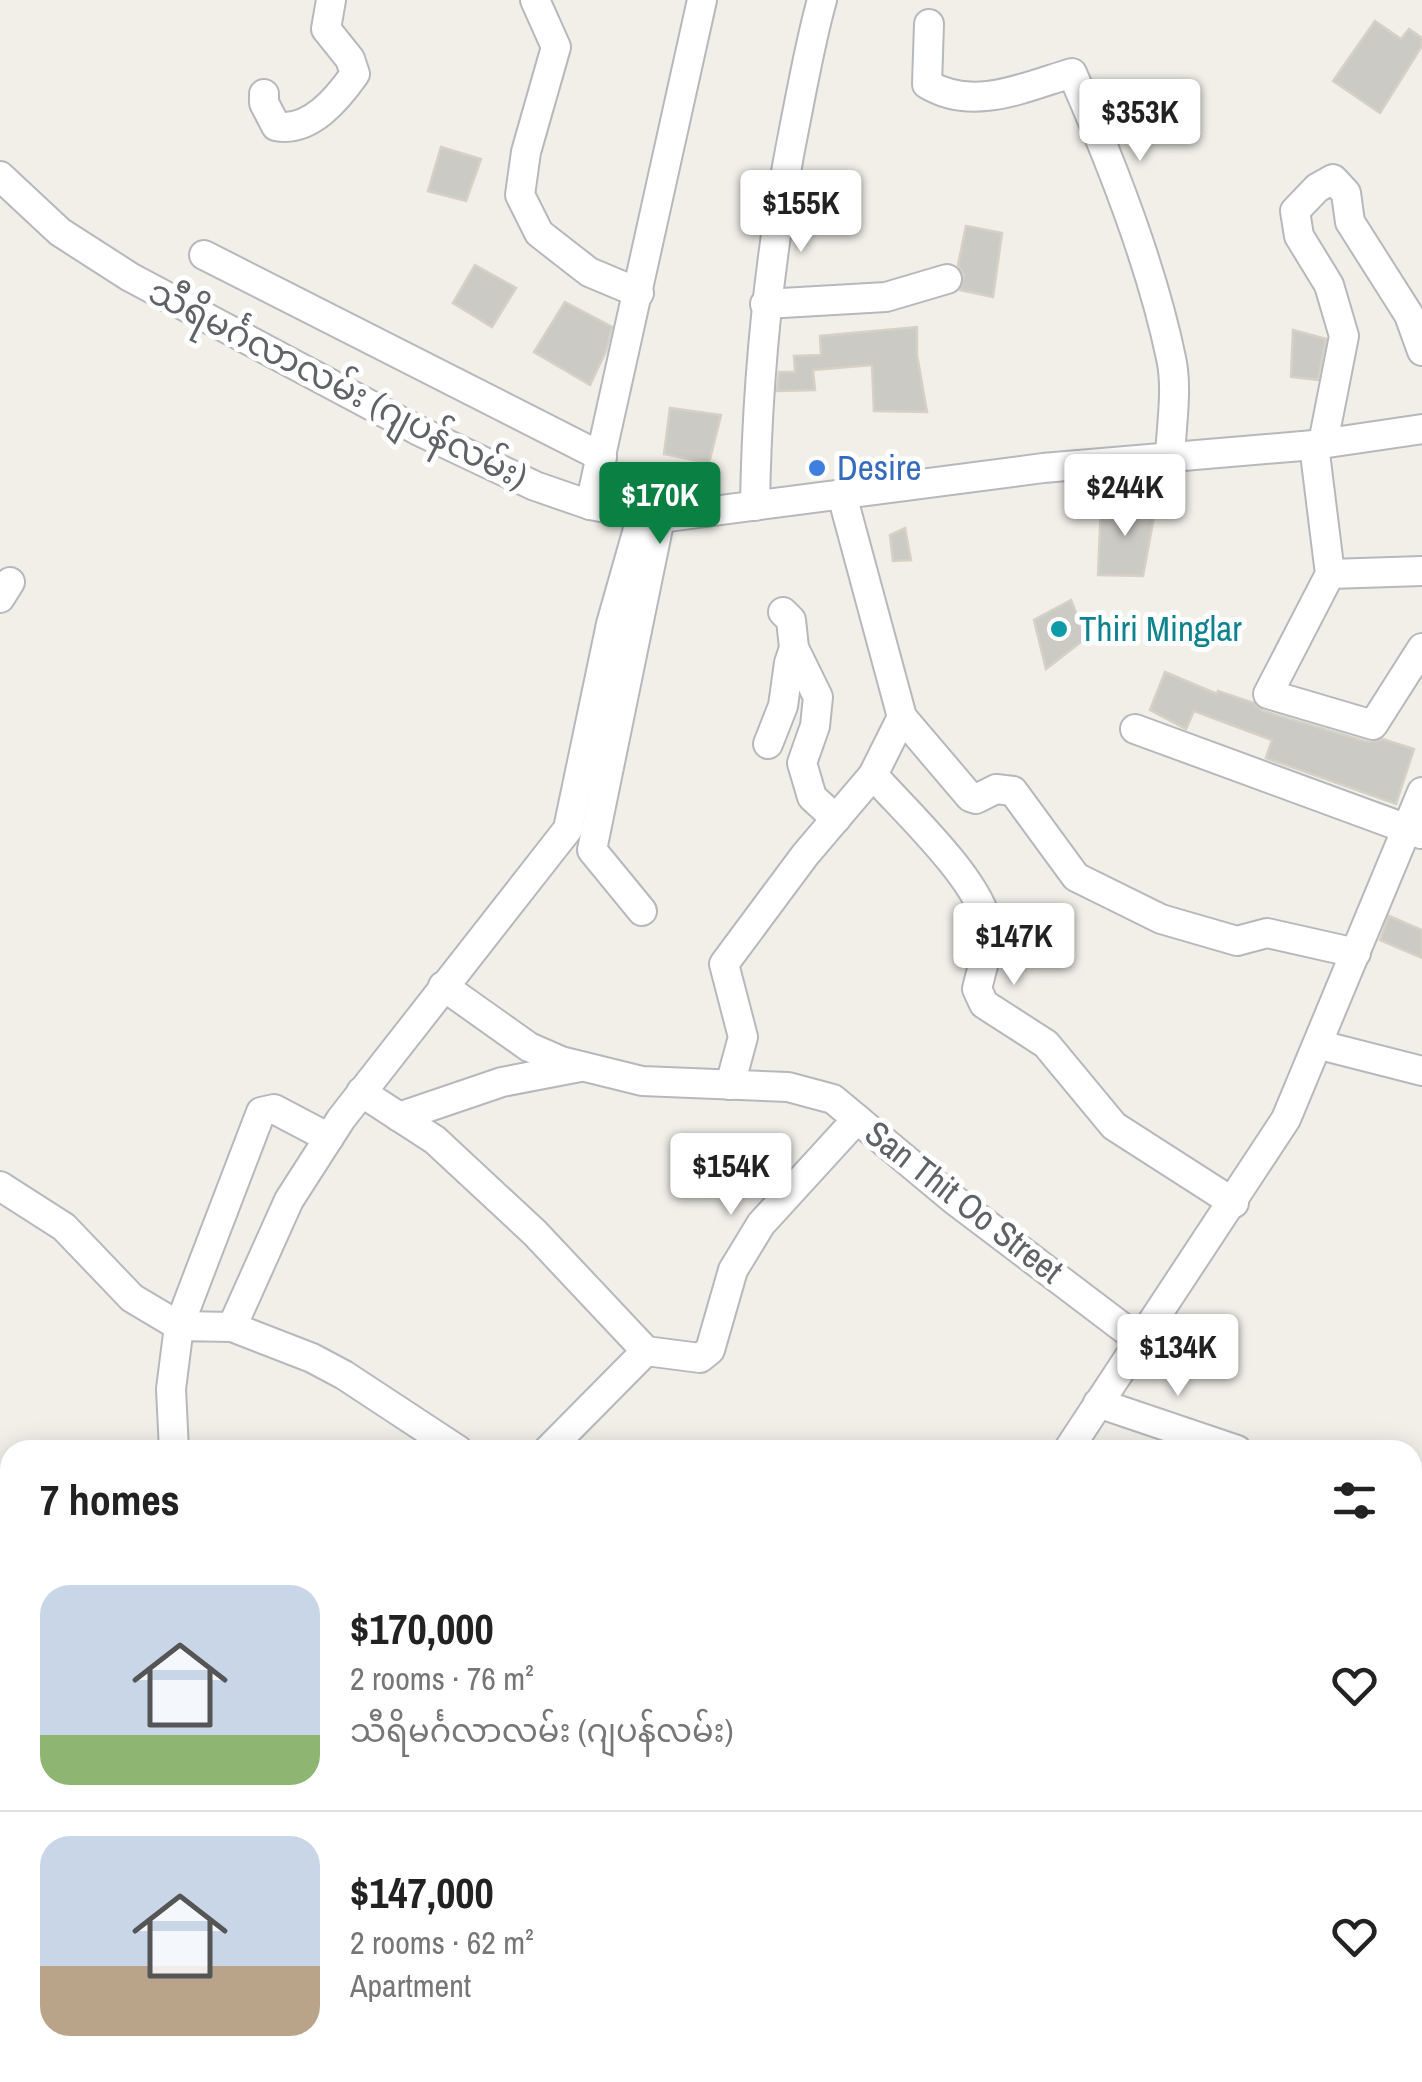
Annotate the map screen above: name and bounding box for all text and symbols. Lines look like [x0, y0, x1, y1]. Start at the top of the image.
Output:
pin: $353K [1070, 79, 1210, 164]
text: $353K [1101, 90, 1179, 133]
pin: $155K [731, 170, 871, 255]
text: $155K [762, 181, 840, 224]
street label: သီရိမင်္ဂလာလမ်း (ဂျပန်လမ်း) [138, 267, 536, 505]
place label: Desire [837, 444, 922, 491]
pin: $244K [1055, 454, 1195, 539]
marker: Desire [806, 457, 828, 479]
pin: $170K [590, 462, 730, 547]
text: $244K [1086, 465, 1164, 508]
text: $170K [621, 473, 699, 516]
place label: Thiri Minglar [1079, 605, 1242, 652]
marker: Thiri Minglar [1048, 618, 1070, 640]
pin: $147K [944, 903, 1084, 988]
text: $147K [975, 914, 1053, 957]
street label: San Thit Oo Street [856, 1110, 1073, 1294]
pin: $154K [661, 1133, 801, 1218]
text: $154K [692, 1144, 770, 1187]
pin: $134K [1108, 1314, 1248, 1399]
text: $134K [1139, 1325, 1217, 1368]
text: 7 homes [40, 1472, 180, 1528]
icon: filters [1327, 1473, 1382, 1528]
text: $170,000 [350, 1601, 494, 1657]
icon: home [120, 1625, 240, 1745]
text: 2 rooms · 76 m² [350, 1657, 534, 1700]
icon: heart [1327, 1658, 1382, 1713]
text: သီရိမင်္ဂလာလမ်း (ဂျပန်လမ်း) [350, 1709, 733, 1752]
text: $147,000 [350, 1865, 494, 1921]
icon: home [120, 1876, 240, 1996]
icon: heart [1327, 1909, 1382, 1964]
text: 2 rooms · 62 m² [350, 1921, 534, 1964]
text: Apartment [350, 1964, 471, 2007]

